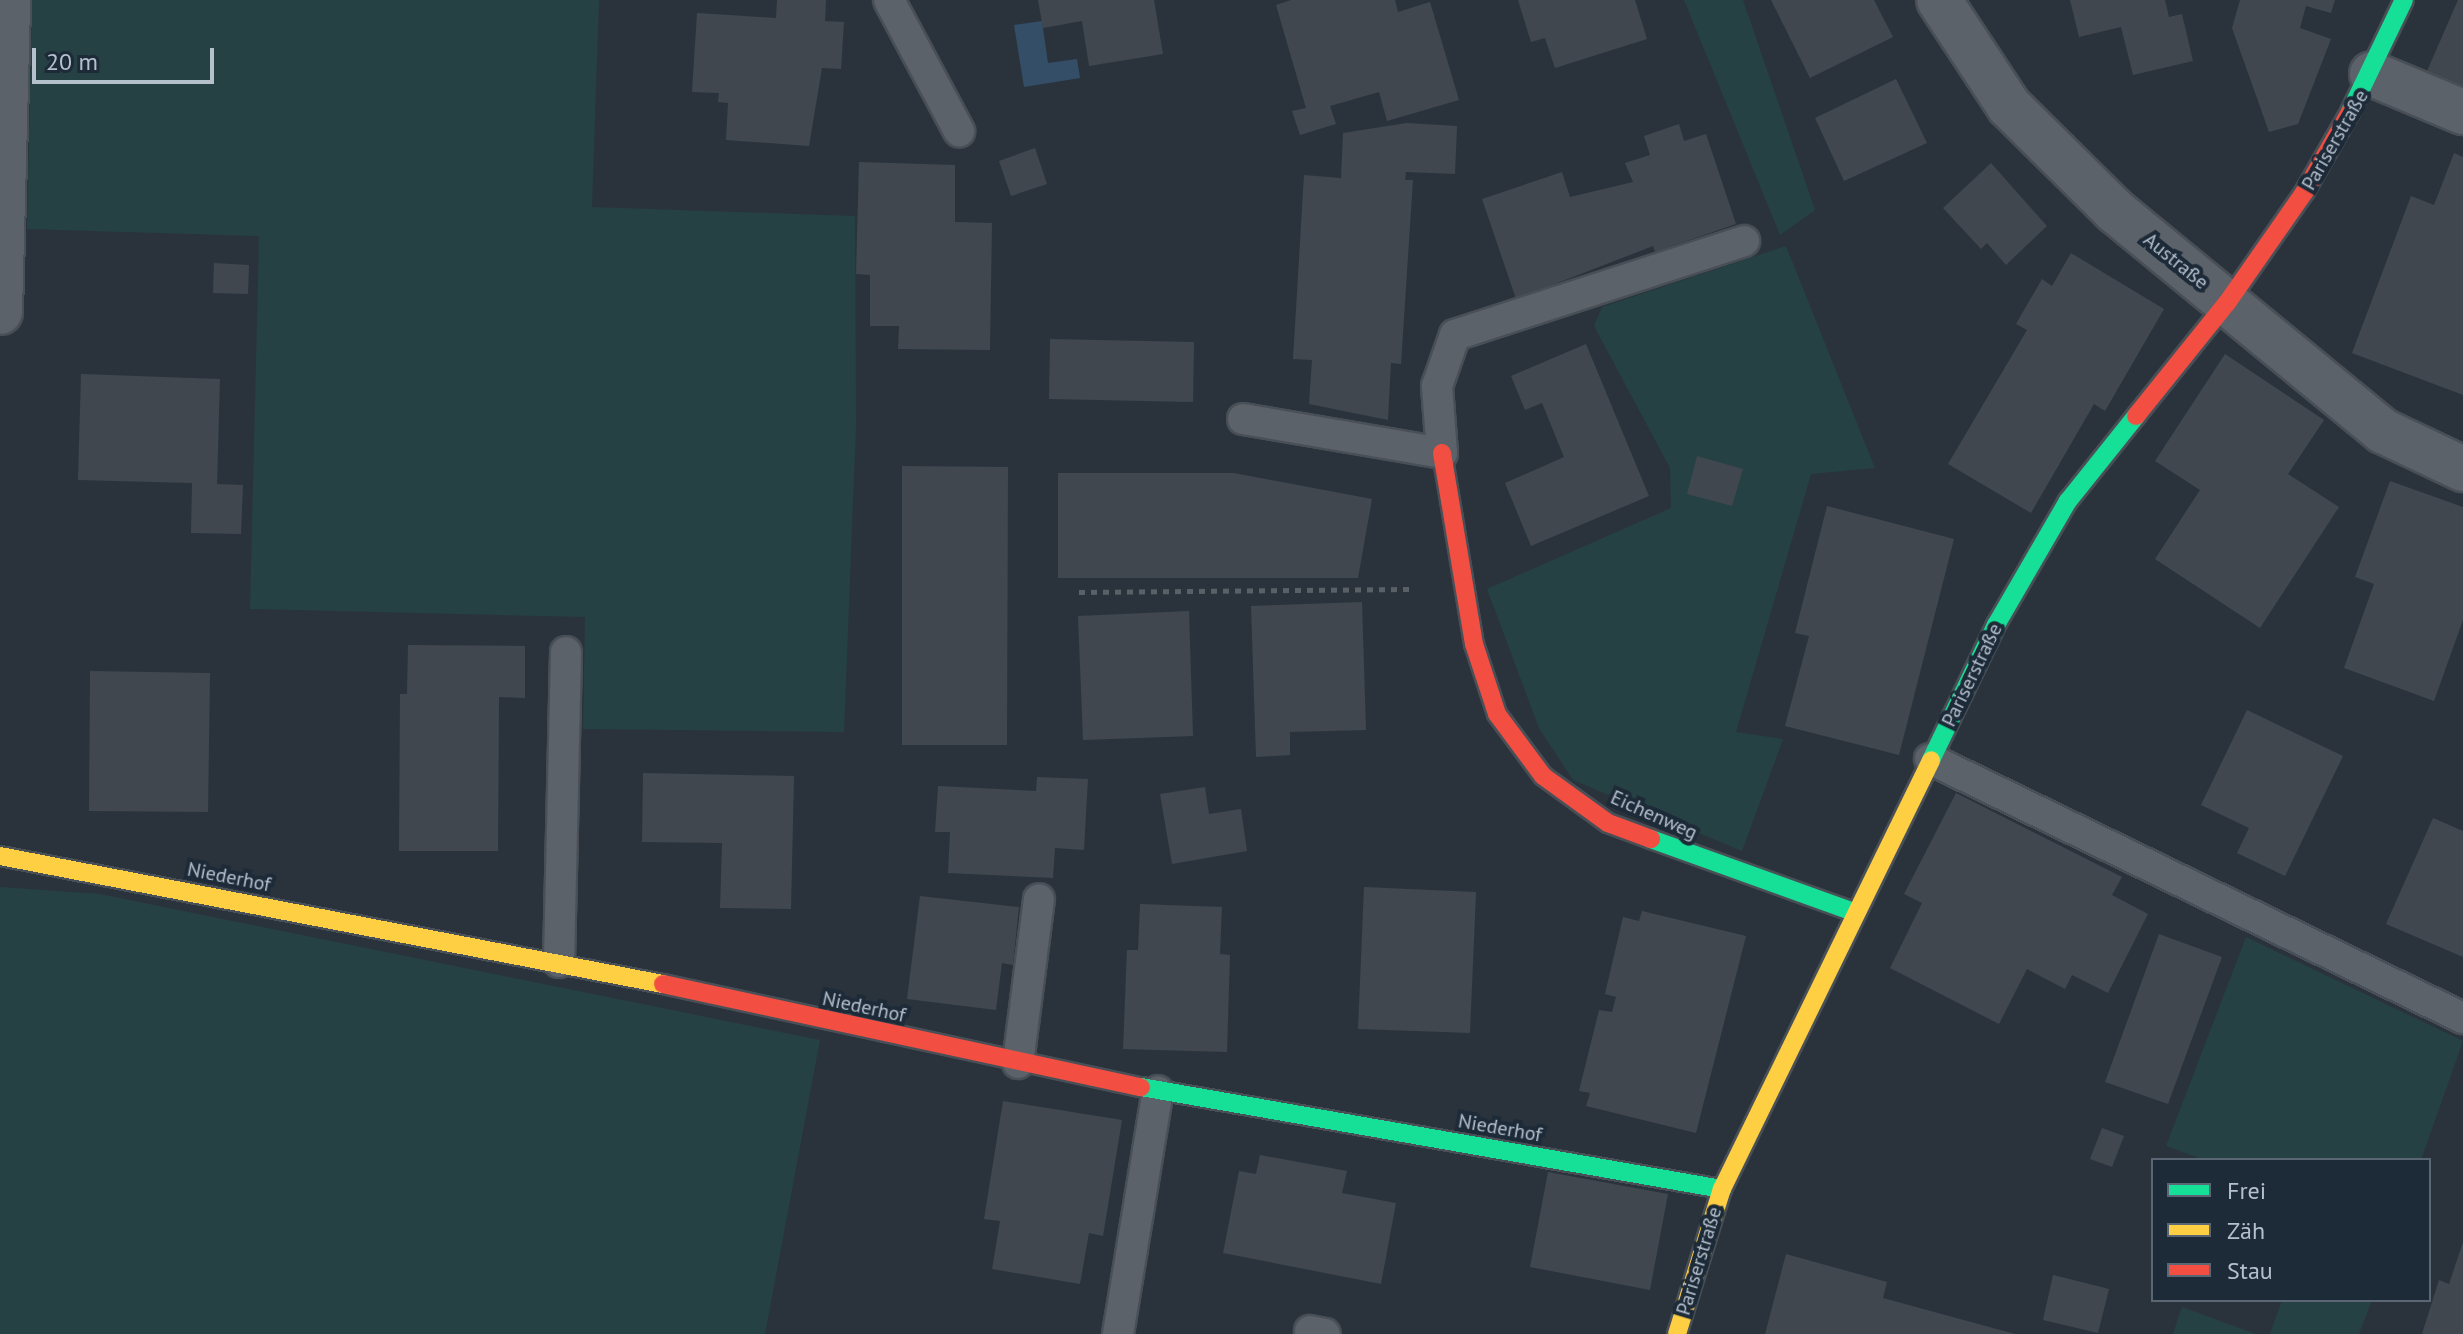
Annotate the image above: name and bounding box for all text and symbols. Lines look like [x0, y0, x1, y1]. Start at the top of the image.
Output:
scale bar [36, 32, 218, 82]
text: 20 m [46, 46, 98, 77]
street label: Pariserstraße [2297, 86, 2373, 194]
street label: Austraße [2139, 228, 2213, 294]
street label: Pariserstraße [1937, 619, 2007, 731]
street label: Eichenweg [1607, 785, 1701, 845]
street label: Niederhof [185, 857, 273, 897]
street label: Niederhof [820, 986, 908, 1028]
street label: Niederhof [1456, 1109, 1544, 1147]
legend [2151, 1158, 2431, 1302]
text: Frei [2227, 1175, 2266, 1206]
street label: Pariserstraße [1671, 1204, 1727, 1318]
text: Zäh [2227, 1215, 2265, 1246]
text: Stau [2227, 1255, 2273, 1286]

